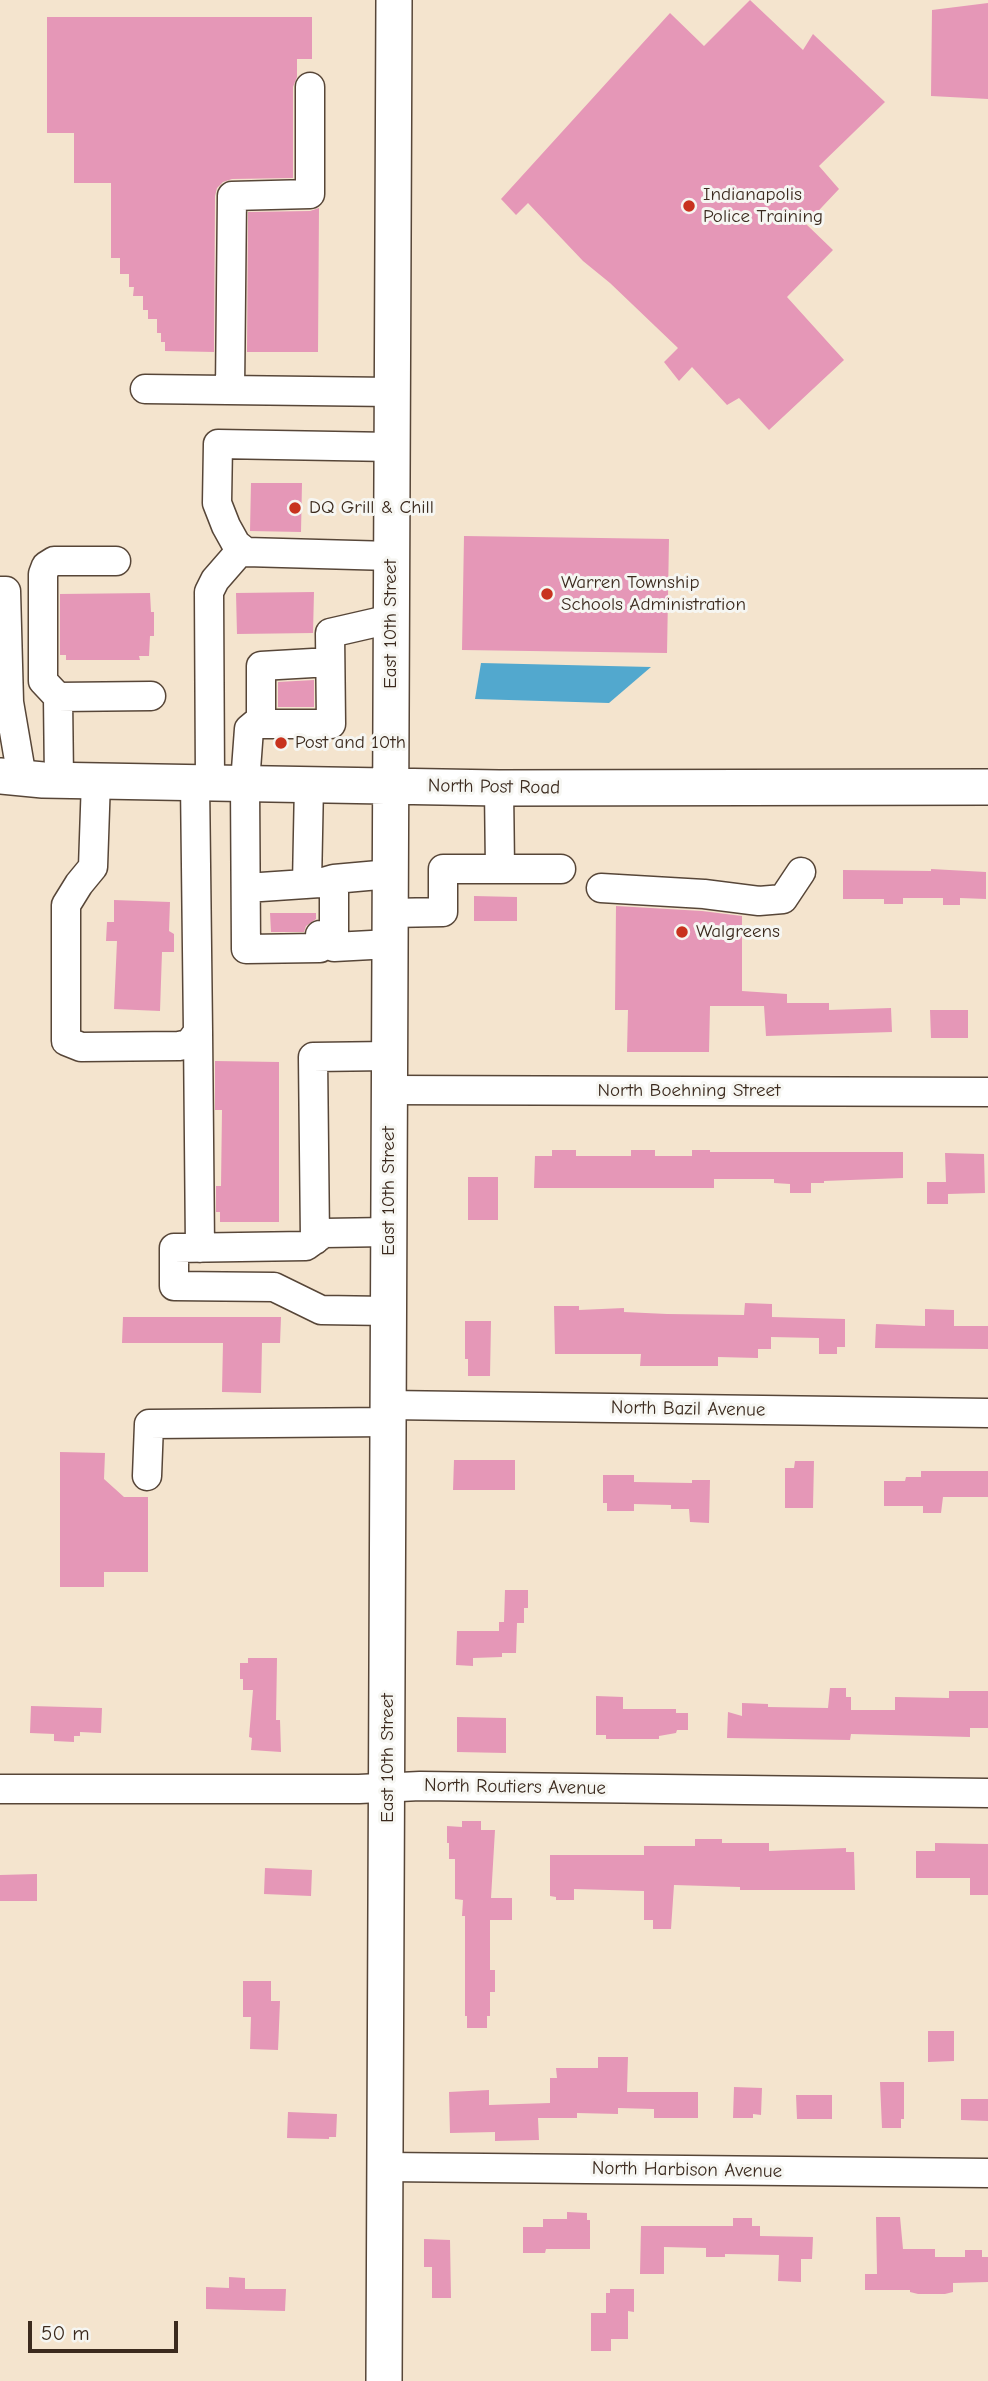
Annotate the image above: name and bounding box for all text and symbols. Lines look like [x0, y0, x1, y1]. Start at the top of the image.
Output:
place label: Indianapolis Police Training [703, 184, 823, 228]
marker: Indianapolis Police Training [681, 198, 697, 214]
place label: DQ Grill & Chill [309, 497, 434, 519]
marker: DQ Grill & Chill [287, 500, 303, 516]
street label: East 10th Street [380, 559, 402, 689]
place label: Warren Township Schools Administration [561, 572, 746, 616]
marker: Warren Township Schools Administration [539, 586, 555, 602]
place label: Post and 10th [295, 732, 406, 754]
marker: Post and 10th [273, 735, 289, 751]
street label: North Post Road [428, 774, 560, 800]
place label: Walgreens [696, 921, 780, 943]
marker: Walgreens [674, 924, 690, 940]
street label: North Boehning Street [598, 1080, 780, 1102]
street label: East 10th Street [378, 1126, 400, 1256]
street label: North Bazil Avenue [611, 1396, 765, 1422]
street label: East 10th Street [377, 1693, 399, 1823]
street label: North Routiers Avenue [424, 1774, 606, 1800]
street label: North Harbison Avenue [592, 2157, 782, 2183]
scale bar [32, 2308, 182, 2352]
text: 50 m [41, 2321, 90, 2345]

